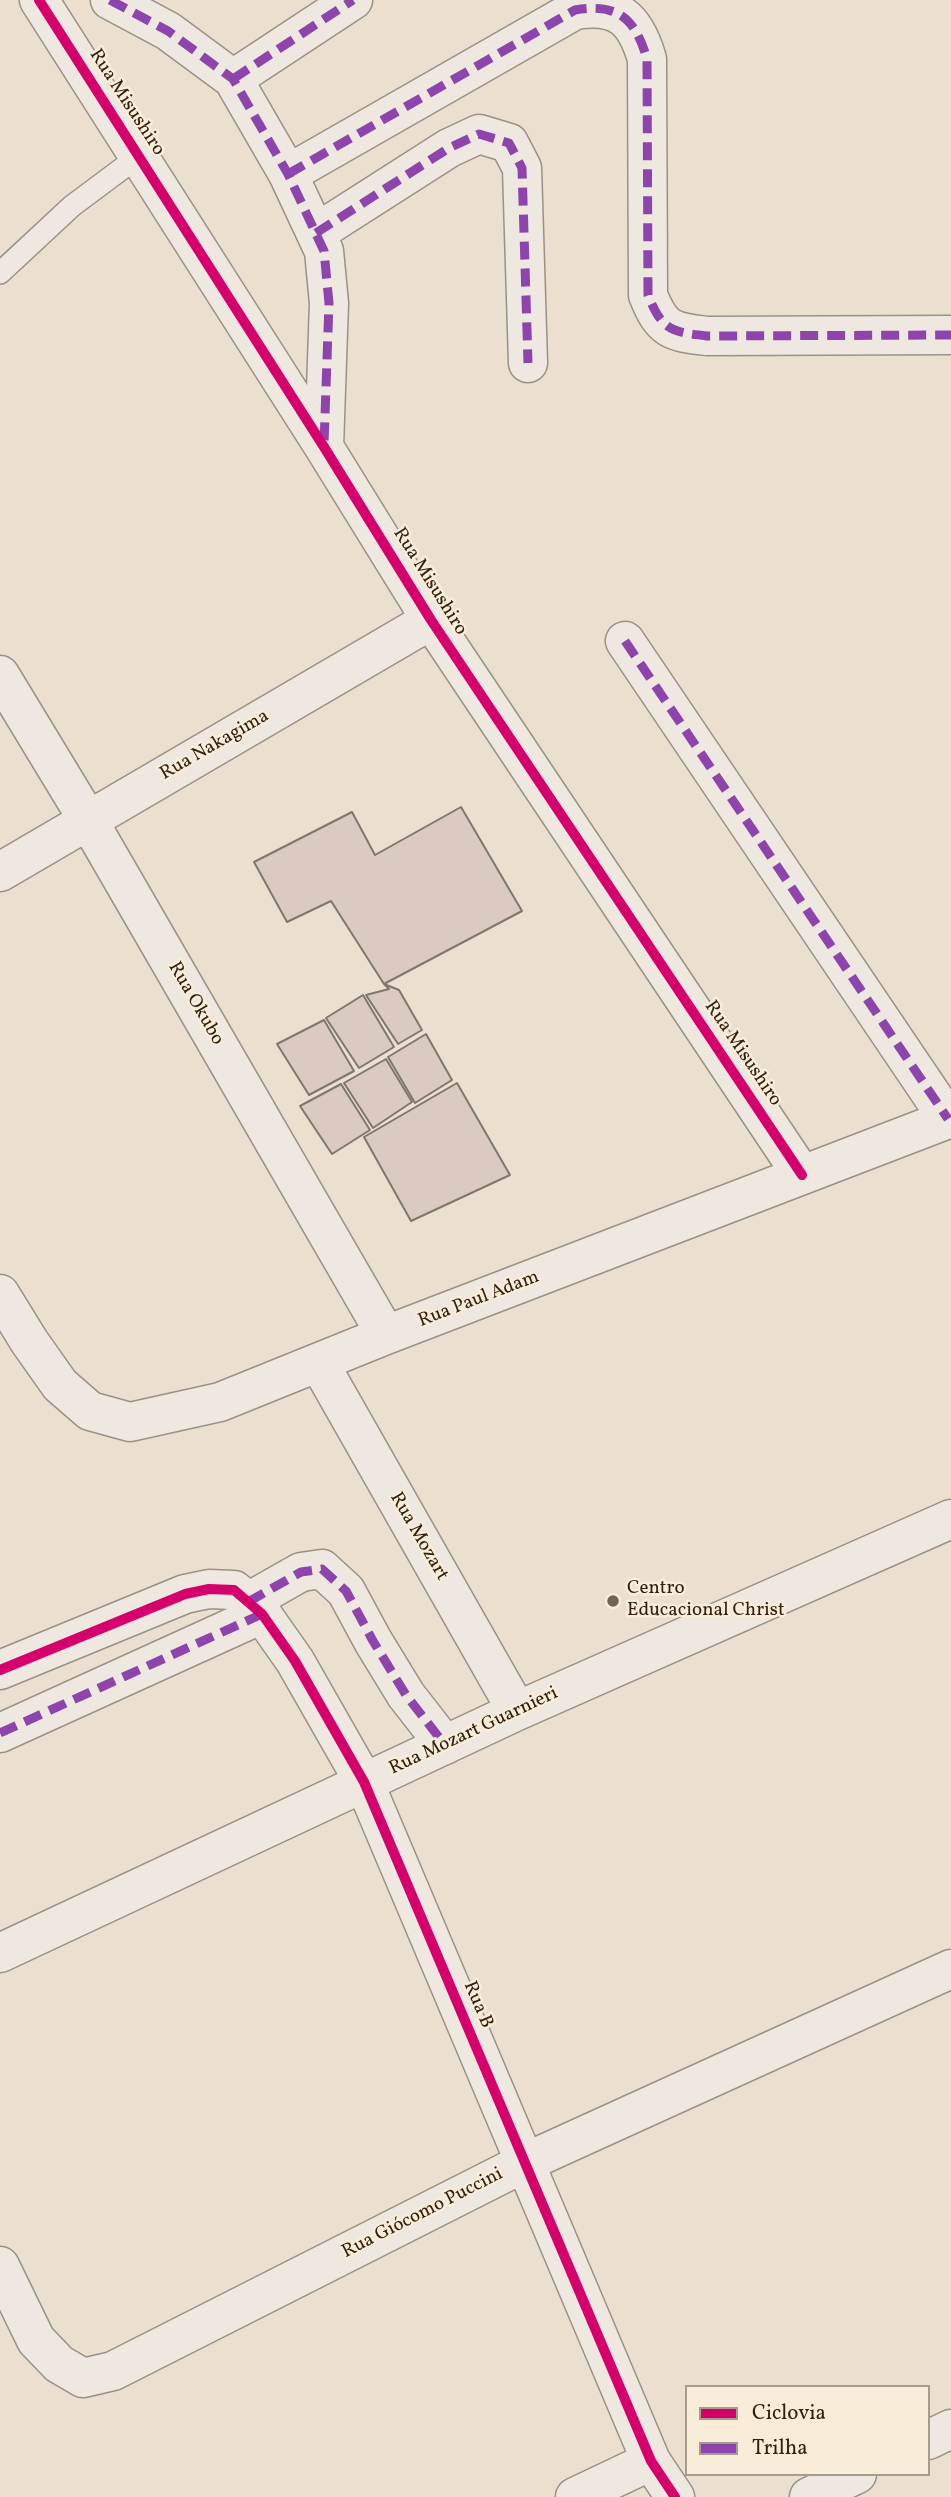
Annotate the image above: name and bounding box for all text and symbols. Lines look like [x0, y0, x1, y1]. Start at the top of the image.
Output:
street label: Rua Misushiro [83, 45, 169, 161]
street label: Rua Misushiro [387, 524, 471, 640]
street label: Rua Nakagima [156, 706, 274, 786]
street label: Rua Okubo [162, 958, 228, 1050]
street label: Rua Misushiro [698, 997, 786, 1111]
street label: Rua Paul Adam [415, 1266, 543, 1334]
street label: Rua Mozart [384, 1489, 452, 1585]
place label: Centro Educacional Christ [627, 1579, 785, 1623]
marker: Centro Educacional Christ [605, 1593, 621, 1609]
street label: Rua Mozart Guarnieri [386, 1683, 562, 1781]
street label: Rua B [457, 1978, 497, 2032]
street label: Rua Giócomo Puccini [339, 2164, 507, 2264]
legend [685, 2385, 930, 2476]
text: Ciclovia [752, 2399, 826, 2428]
text: Trilha [752, 2434, 808, 2463]

